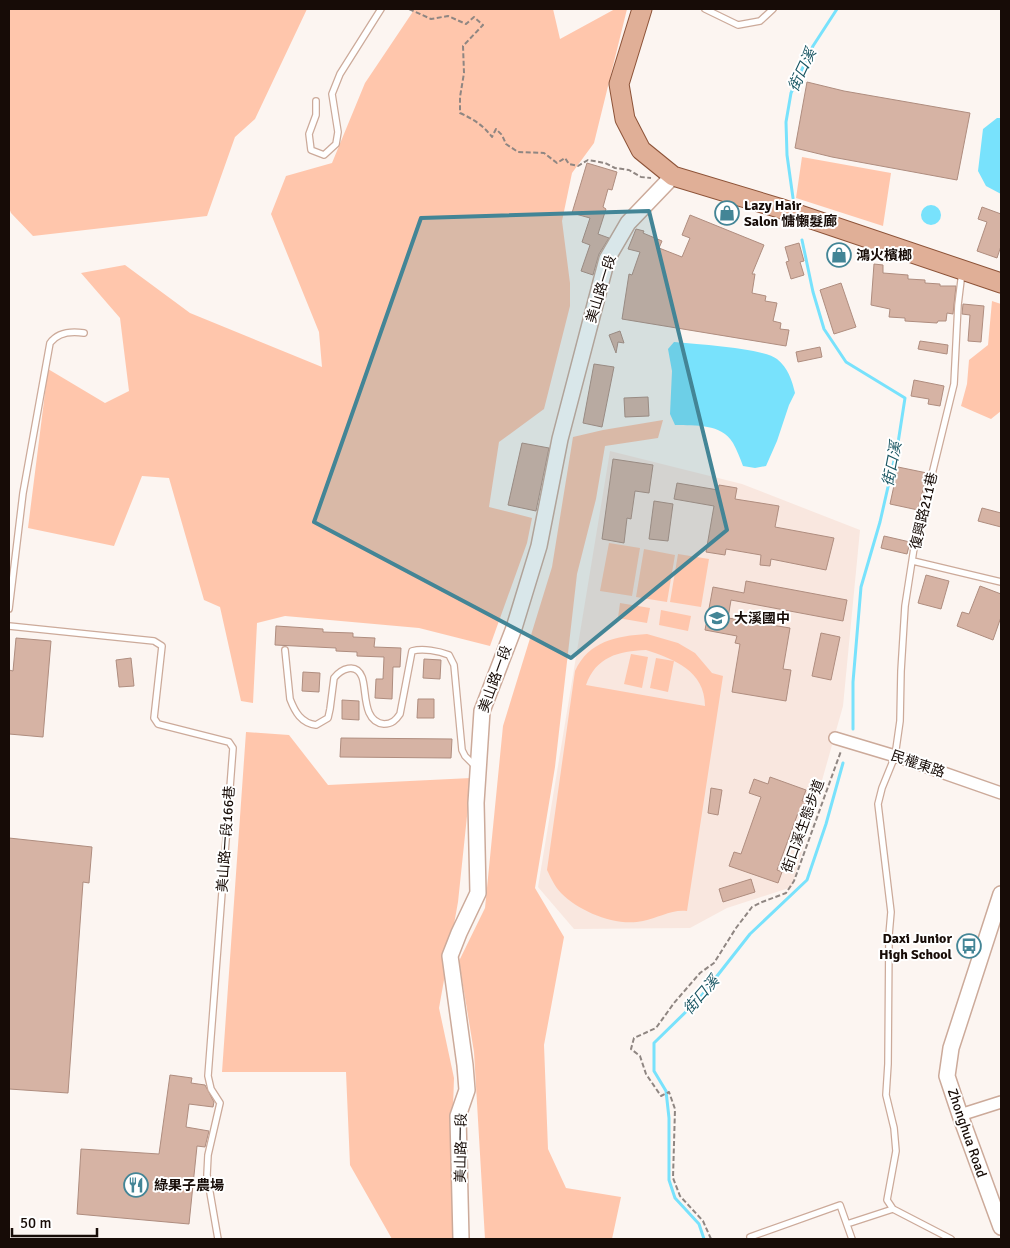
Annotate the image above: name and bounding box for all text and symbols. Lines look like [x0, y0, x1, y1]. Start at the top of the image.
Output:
water label: 街口溪 [784, 44, 821, 94]
place label: Lazy Hair Salon 慵懶髮廊 [744, 197, 837, 230]
shop icon: Lazy Hair Salon 慵懶髮廊 [714, 200, 740, 226]
shop icon: 鴻火檳榔 [826, 242, 852, 268]
place label: 鴻火檳榔 [856, 247, 912, 264]
street label: 美山路一段 [583, 253, 619, 325]
water label: 街口溪 [879, 438, 906, 488]
street label: 復興路211巷 [907, 471, 941, 551]
school or university icon: 大溪國中 [704, 605, 730, 631]
place label: 大溪國中 [734, 610, 790, 627]
street label: 美山路一段 [475, 643, 515, 715]
street label: 民權東路 [889, 747, 947, 781]
street label: 街口溪生態步道 [778, 777, 828, 875]
street label: 美山路一段166巷 [214, 785, 238, 893]
place label: Daxi Junior High School [879, 930, 953, 963]
bus stop icon: Daxi Junior High School [956, 933, 982, 959]
water label: 街口溪 [679, 971, 724, 1018]
street label: Zhonghua Road [944, 1086, 990, 1180]
street label: 美山路一段 [452, 1113, 470, 1183]
restaurant icon: 綠果子農場 [123, 1172, 149, 1198]
place label: 綠果子農場 [154, 1177, 224, 1194]
scale bar [12, 1206, 98, 1238]
text: 50 m [20, 1214, 51, 1232]

